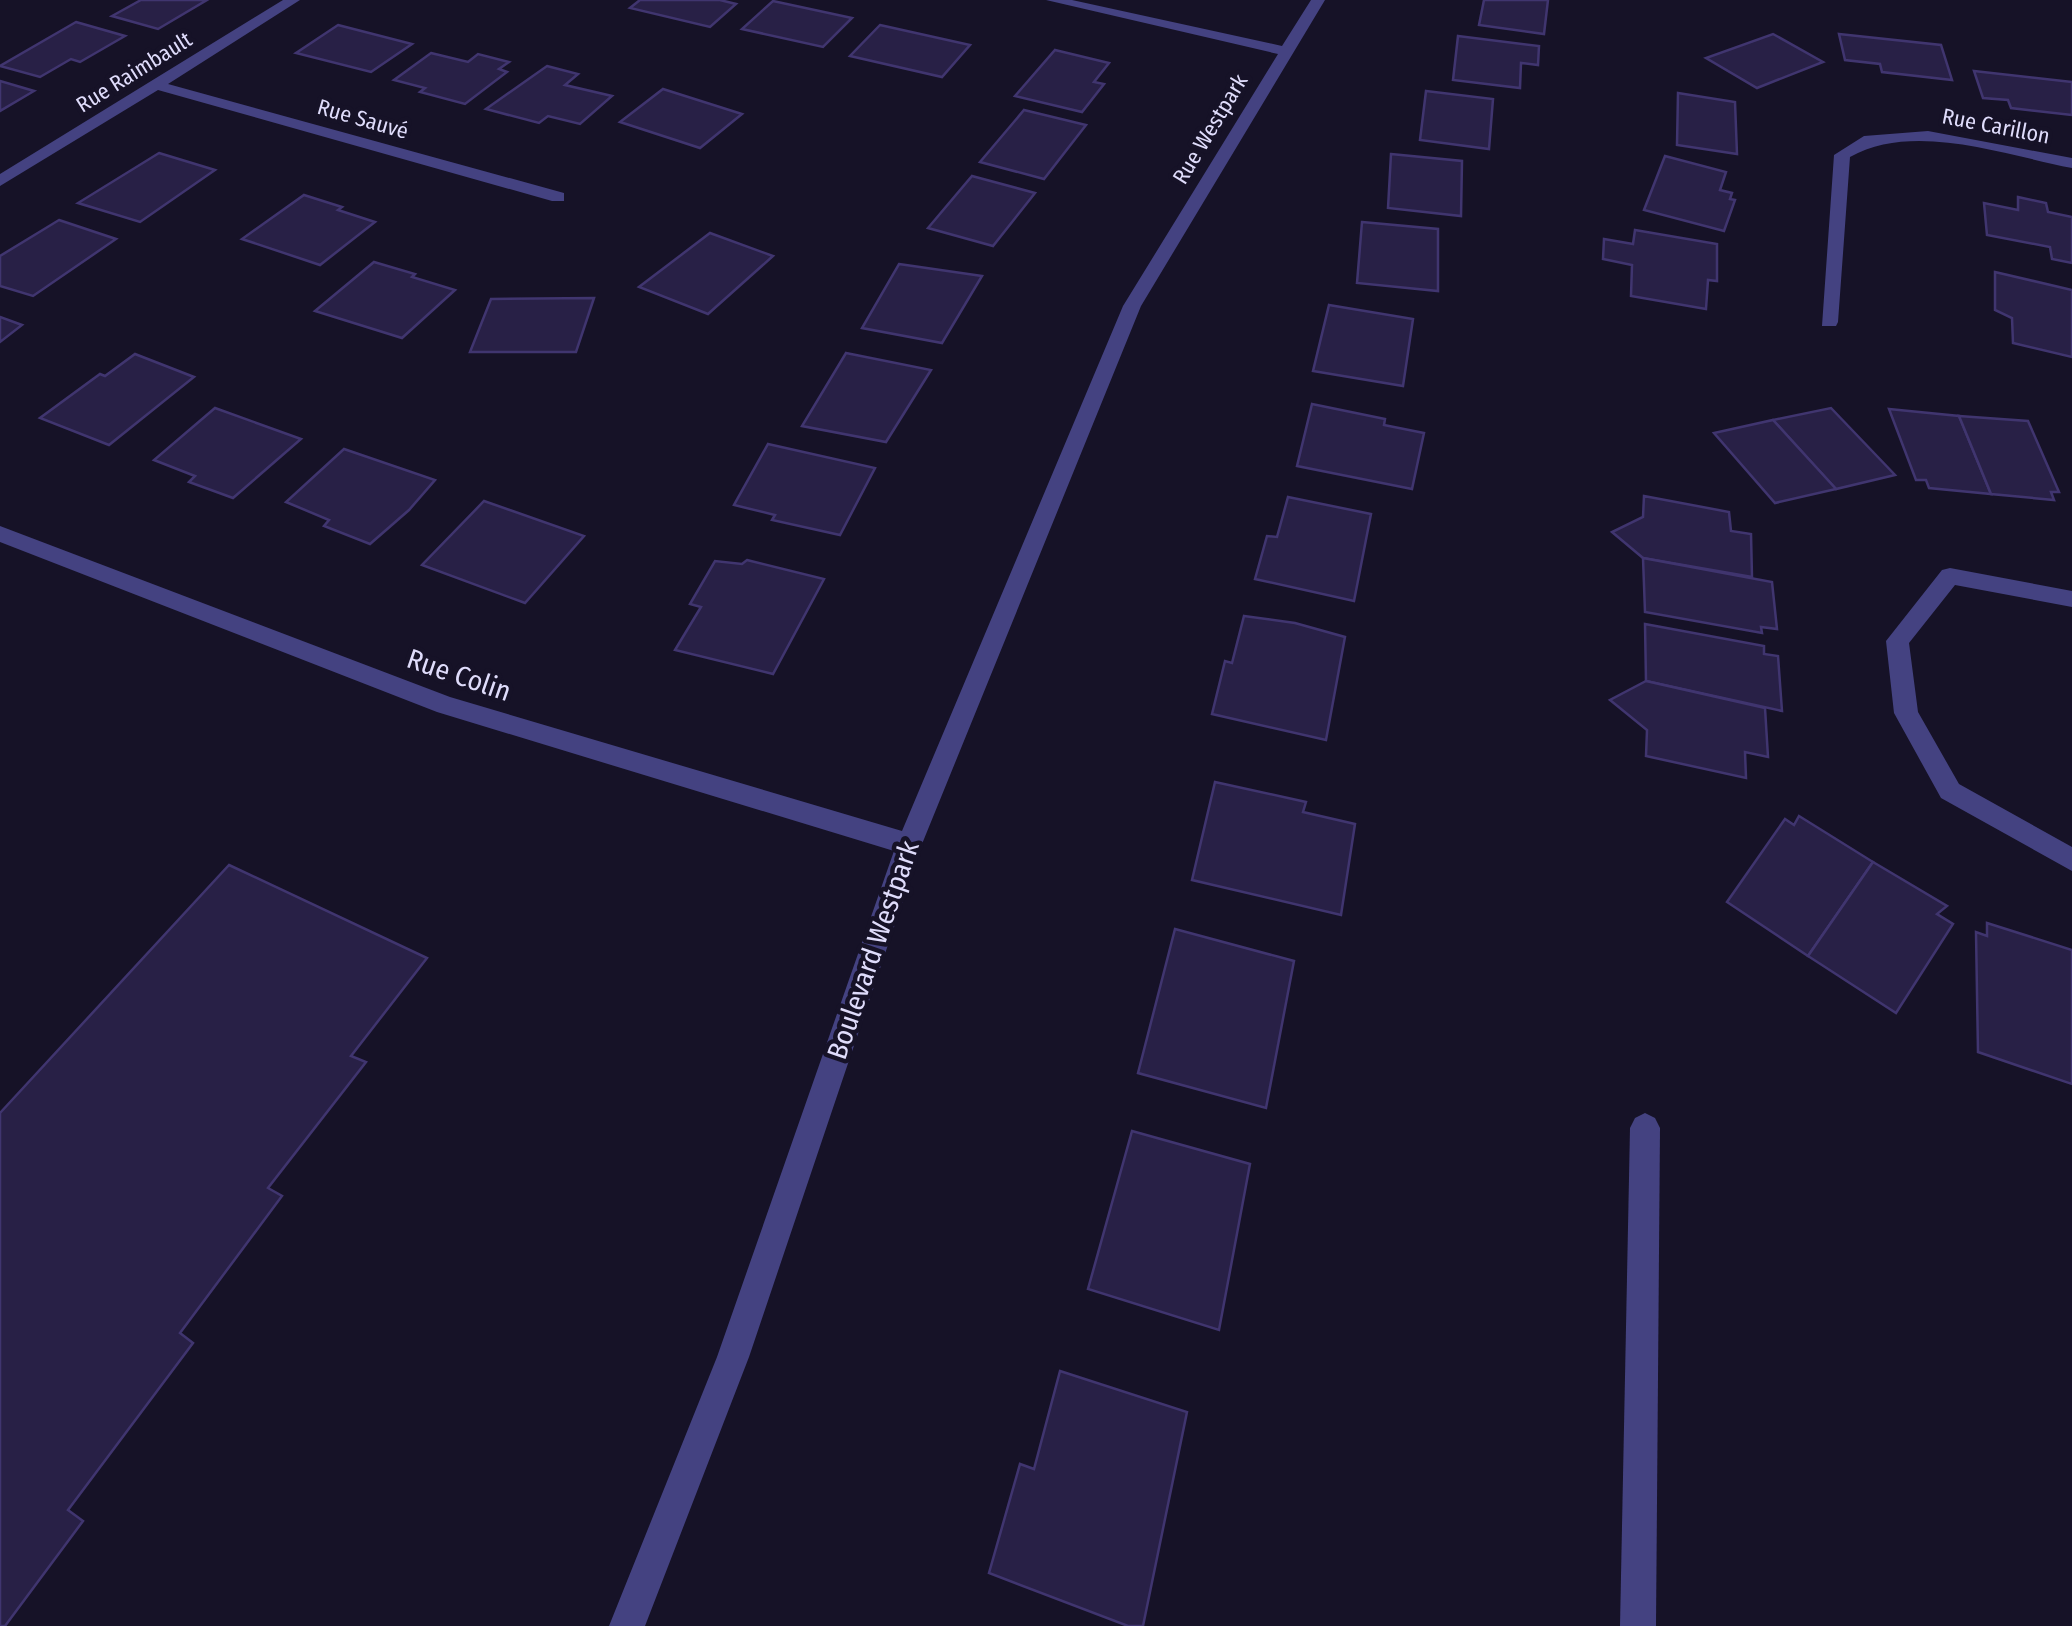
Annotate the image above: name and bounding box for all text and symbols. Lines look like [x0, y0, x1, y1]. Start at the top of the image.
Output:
street label: Rue Raimbault [71, 25, 198, 118]
street label: Rue Westpark [1167, 68, 1254, 189]
street label: Rue Sauvé [314, 93, 412, 145]
street label: Rue Carillon [1940, 102, 2052, 150]
street label: Rue Colin [403, 642, 515, 708]
street label: Boulevard Westpark [820, 836, 926, 1064]

